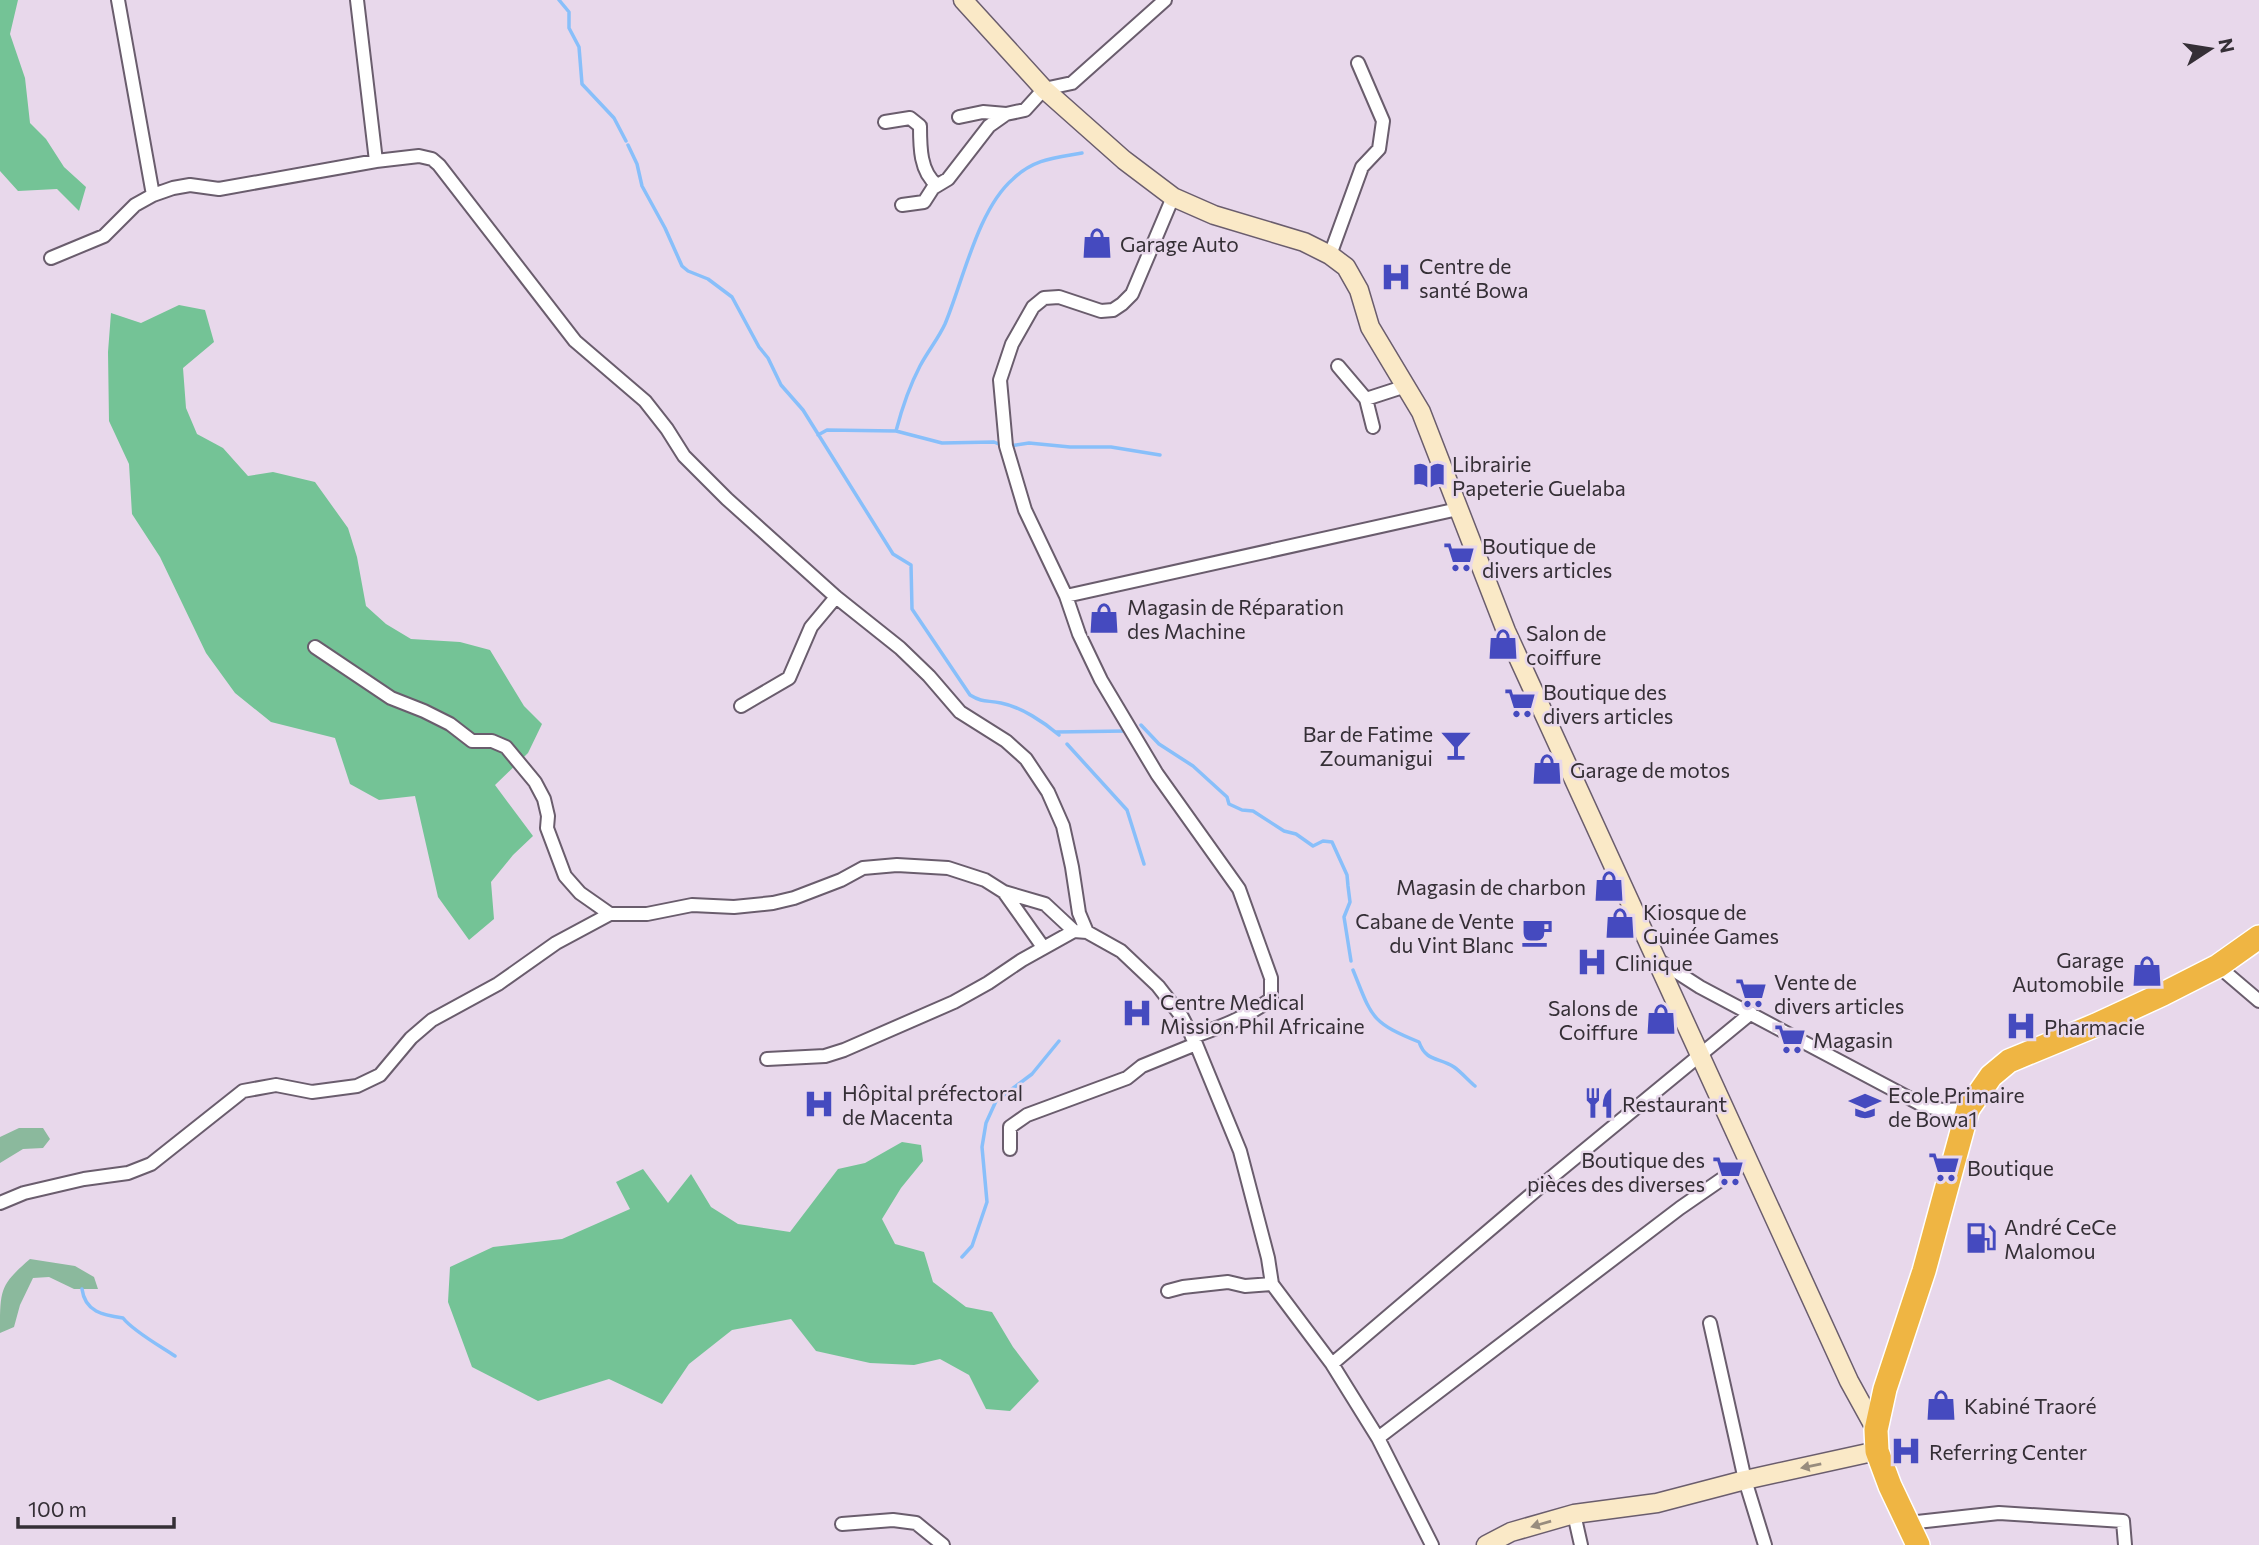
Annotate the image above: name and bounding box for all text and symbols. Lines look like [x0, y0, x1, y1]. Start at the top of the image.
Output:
north arrow [2175, 14, 2245, 84]
text: N [2214, 36, 2240, 55]
shop icon: Garage Auto [1080, 226, 1114, 260]
place label: Garage Auto [1120, 231, 1239, 256]
place label: Centre de santé Bowa [1419, 253, 1528, 302]
hospital icon: Centre de santé Bowa [1379, 260, 1413, 294]
place label: Librairie Papeterie Guelaba [1452, 451, 1626, 500]
library icon: Librairie Papeterie Guelaba [1412, 458, 1446, 492]
place label: Boutique de divers articles [1482, 533, 1612, 582]
supermarket icon: Boutique de divers articles [1442, 540, 1476, 574]
place label: Magasin de Réparation des Machine [1127, 594, 1344, 643]
shop icon: Magasin de Réparation des Machine [1087, 601, 1121, 635]
place label: Salon de coiffure [1526, 620, 1606, 669]
shop icon: Salon de coiffure [1486, 627, 1520, 661]
place label: Boutique des divers articles [1543, 679, 1673, 728]
supermarket icon: Boutique des divers articles [1503, 686, 1537, 720]
place label: Bar de Fatime Zoumanigui [1303, 721, 1433, 770]
bar icon: Bar de Fatime Zoumanigui [1439, 728, 1473, 762]
shop icon: Garage de motos [1530, 752, 1564, 786]
place label: Garage de motos [1570, 757, 1730, 782]
shop icon: Magasin de charbon [1592, 869, 1626, 903]
place label: Magasin de charbon [1396, 874, 1586, 899]
place label: Kiosque de Guinée Games [1643, 899, 1779, 948]
shop icon: Kiosque de Guinée Games [1603, 906, 1637, 940]
place label: Cabane de Vente du Vint Blanc [1355, 908, 1514, 957]
cafe icon: Cabane de Vente du Vint Blanc [1520, 915, 1554, 949]
hospital icon: Clinique [1575, 945, 1609, 979]
place label: Garage Automobile [2012, 947, 2124, 996]
place label: Clinique [1615, 950, 1693, 975]
shop icon: Garage Automobile [2130, 954, 2164, 988]
place label: Vente de divers articles [1774, 969, 1904, 1018]
supermarket icon: Vente de divers articles [1734, 976, 1768, 1010]
place label: Centre Medical Mission Phil Africaine [1160, 989, 1365, 1038]
place label: Salons de Coiffure [1548, 995, 1638, 1044]
hospital icon: Centre Medical Mission Phil Africaine [1120, 996, 1154, 1030]
shop icon: Salons de Coiffure [1644, 1002, 1678, 1036]
hospital icon: Pharmacie [2004, 1009, 2038, 1043]
place label: Pharmacie [2044, 1014, 2145, 1039]
supermarket icon: Magasin [1773, 1022, 1807, 1056]
place label: Magasin [1813, 1027, 1893, 1052]
place label: Hôpital préfectoral de Macenta [842, 1080, 1023, 1129]
place label: Ecole Primaire de Bowa1 [1888, 1082, 2025, 1131]
restaurant icon: Restaurant [1582, 1086, 1616, 1120]
hospital icon: Hôpital préfectoral de Macenta [802, 1087, 836, 1121]
school or university icon: Ecole Primaire de Bowa1 [1848, 1089, 1882, 1123]
place label: Restaurant [1622, 1091, 1727, 1116]
place label: Boutique des pièces des diverses [1527, 1147, 1705, 1196]
supermarket icon: Boutique [1927, 1150, 1961, 1184]
supermarket icon: Boutique des pièces des diverses [1711, 1154, 1745, 1188]
place label: Boutique [1967, 1155, 2054, 1180]
place label: André CeCe Malomou [2004, 1214, 2117, 1263]
fuel station icon: André CeCe Malomou [1964, 1221, 1998, 1255]
shop icon: Kabiné Traoré [1924, 1388, 1958, 1422]
place label: Kabiné Traoré [1964, 1393, 2097, 1418]
hospital icon: Referring Center [1889, 1434, 1923, 1468]
place label: Referring Center [1929, 1439, 2087, 1464]
one-way arrow [1800, 1461, 1822, 1472]
scale bar [18, 1486, 173, 1530]
text: 100 m [28, 1496, 87, 1521]
one-way arrow [1530, 1519, 1551, 1529]

